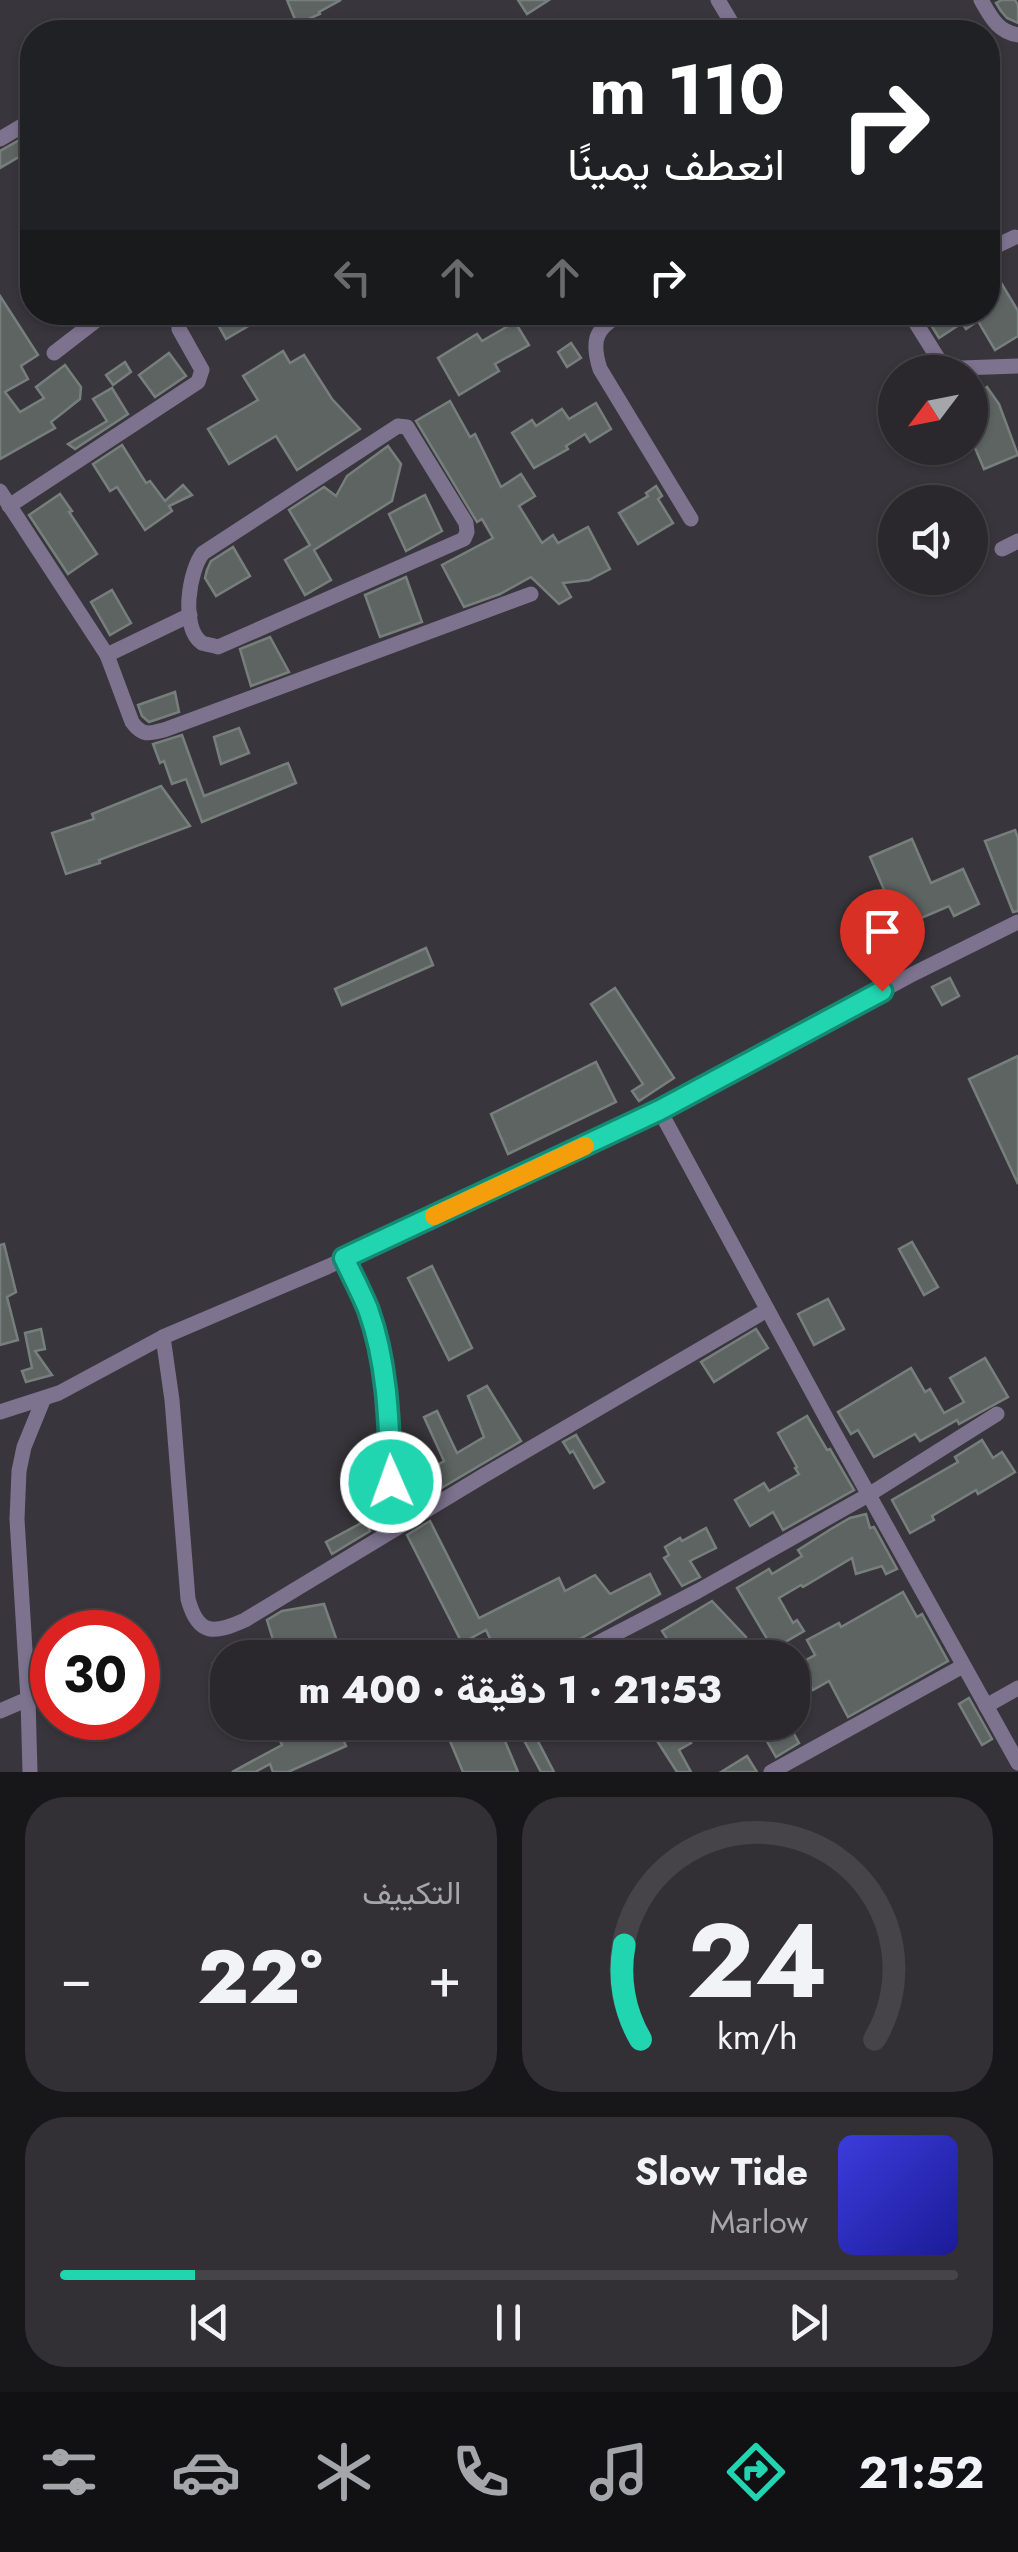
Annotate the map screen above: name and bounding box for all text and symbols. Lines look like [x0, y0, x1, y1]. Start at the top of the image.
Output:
text: 110 m [589, 39, 785, 140]
icon: right [820, 60, 950, 190]
text: انعطف يمينًا [567, 132, 785, 197]
icon: left [325, 250, 380, 305]
icon: ahead [430, 250, 485, 305]
icon: ahead [535, 250, 590, 305]
icon: right [640, 250, 695, 305]
north arrow [878, 355, 988, 465]
map controls [878, 355, 988, 595]
button: sound [878, 485, 988, 595]
pin [840, 889, 925, 992]
icon: arrive [855, 904, 910, 959]
position arrow [339, 1430, 443, 1534]
speed limit sign: 30 [30, 1610, 160, 1740]
text: 21:53 · 1 دقيقة · 400 m [299, 1662, 721, 1717]
text: التكييف [362, 1870, 462, 1916]
text: 24 [687, 1886, 828, 2036]
text: 22° [198, 1923, 323, 2031]
text: − [60, 1938, 92, 2018]
text: + [428, 1938, 461, 2018]
text: km/h [717, 2011, 798, 2062]
text: Slow Tide [635, 2144, 808, 2199]
text: Marlow [710, 2199, 808, 2245]
icon: previous [182, 2295, 237, 2350]
icon: pause [481, 2295, 536, 2350]
icon: next [781, 2295, 836, 2350]
icon: filters [34, 2437, 104, 2507]
icon: car [171, 2437, 241, 2507]
icon: climate [309, 2437, 379, 2507]
icon: phone [446, 2437, 516, 2507]
icon: music [584, 2437, 654, 2507]
icon: directions [721, 2437, 791, 2507]
text: 21:52 [859, 2440, 984, 2505]

